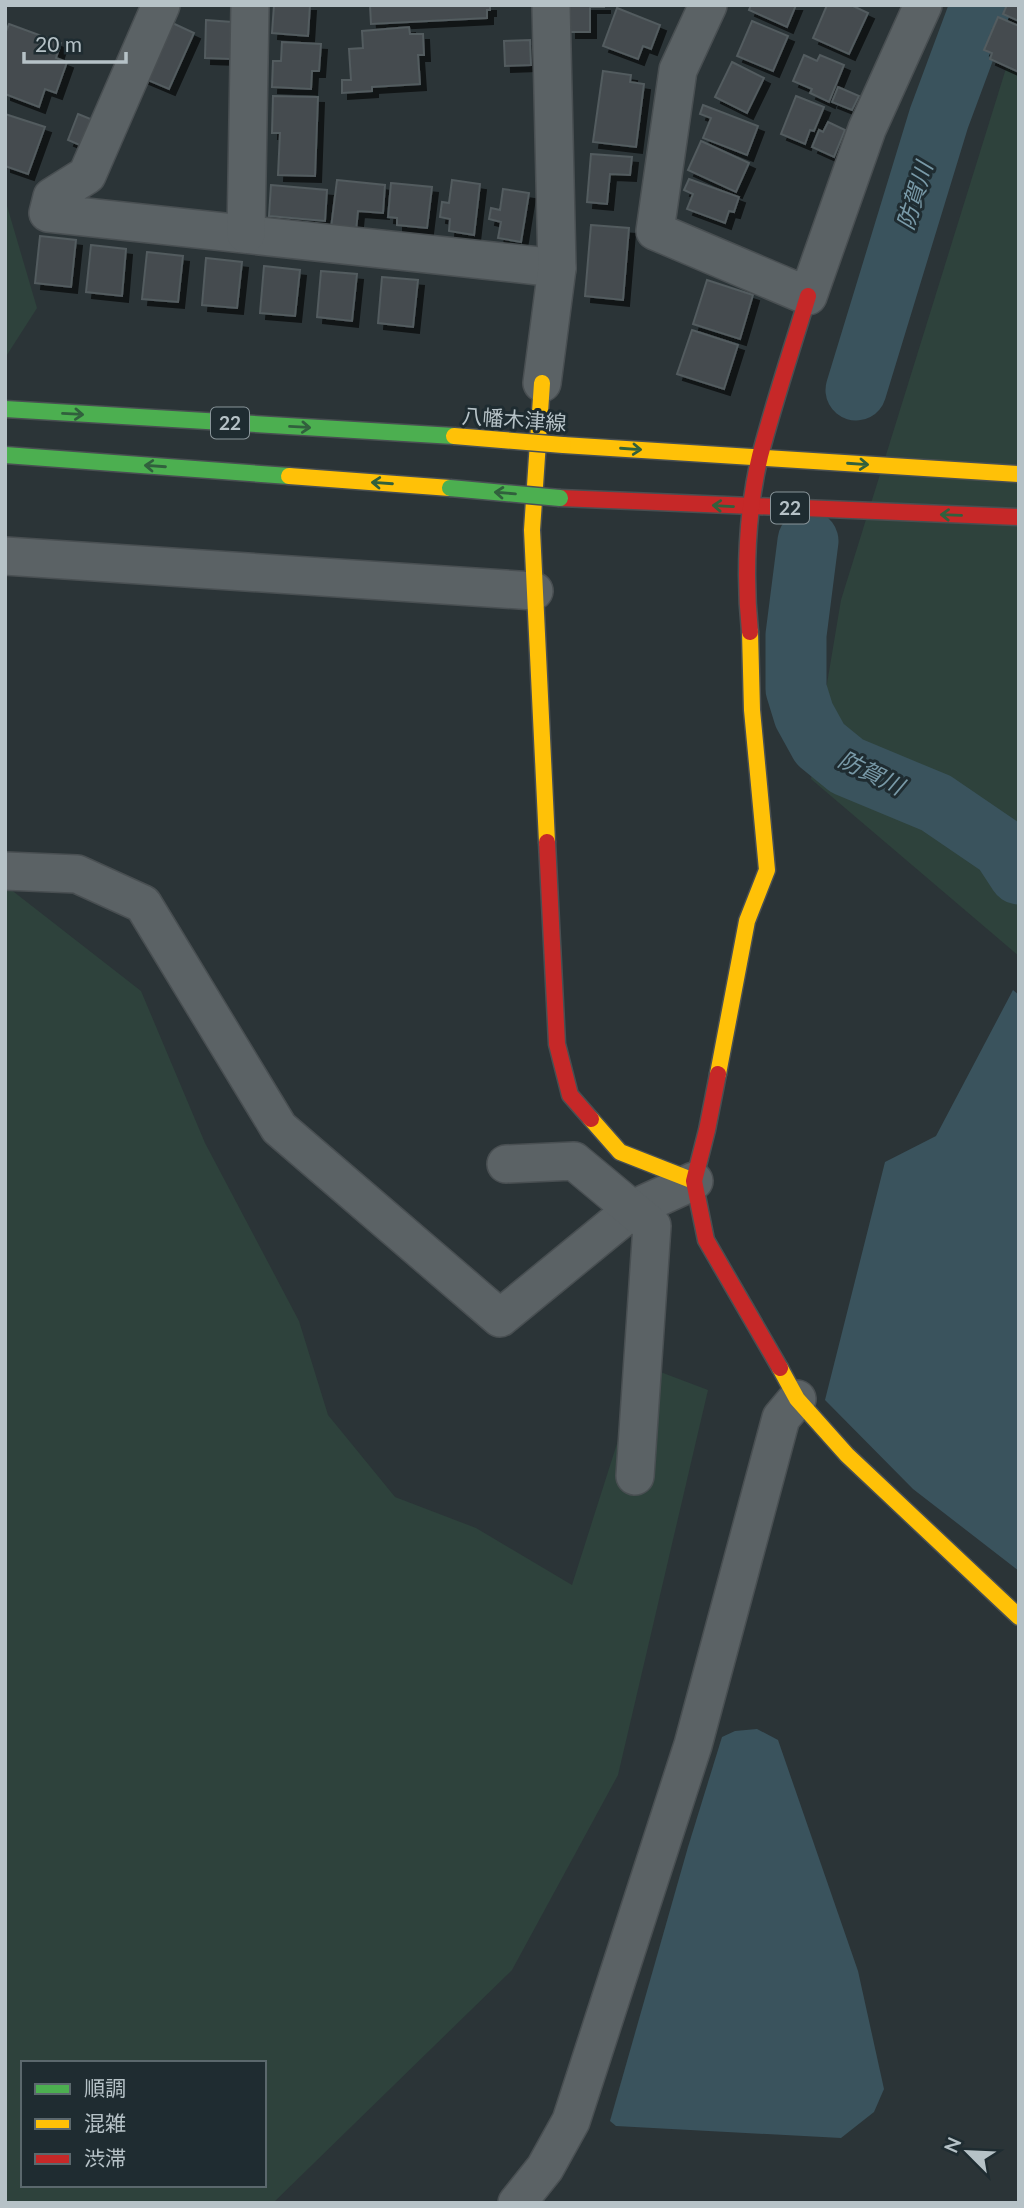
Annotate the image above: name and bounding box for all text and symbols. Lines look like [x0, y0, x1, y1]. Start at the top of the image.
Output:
scale bar [24, 21, 126, 65]
text: 20 m [35, 31, 82, 56]
water label: 防賀川 [891, 156, 938, 233]
street label: 八幡木津線 [461, 402, 567, 435]
one-way arrow [62, 407, 85, 420]
road number: 22 [211, 408, 249, 438]
one-way arrow [289, 421, 312, 434]
one-way arrow [619, 443, 642, 456]
one-way arrow [846, 457, 869, 470]
one-way arrow [145, 459, 167, 472]
one-way arrow [371, 476, 394, 489]
one-way arrow [495, 486, 517, 499]
road number: 22 [771, 492, 809, 524]
one-way arrow [712, 499, 735, 512]
one-way arrow [939, 508, 962, 521]
water label: 防賀川 [834, 744, 911, 801]
legend [21, 2061, 266, 2187]
text: 順調 [84, 2075, 126, 2100]
text: 混雑 [84, 2110, 126, 2135]
north arrow [933, 2117, 1003, 2187]
text: N [939, 2134, 965, 2156]
text: 渋滞 [84, 2145, 126, 2170]

